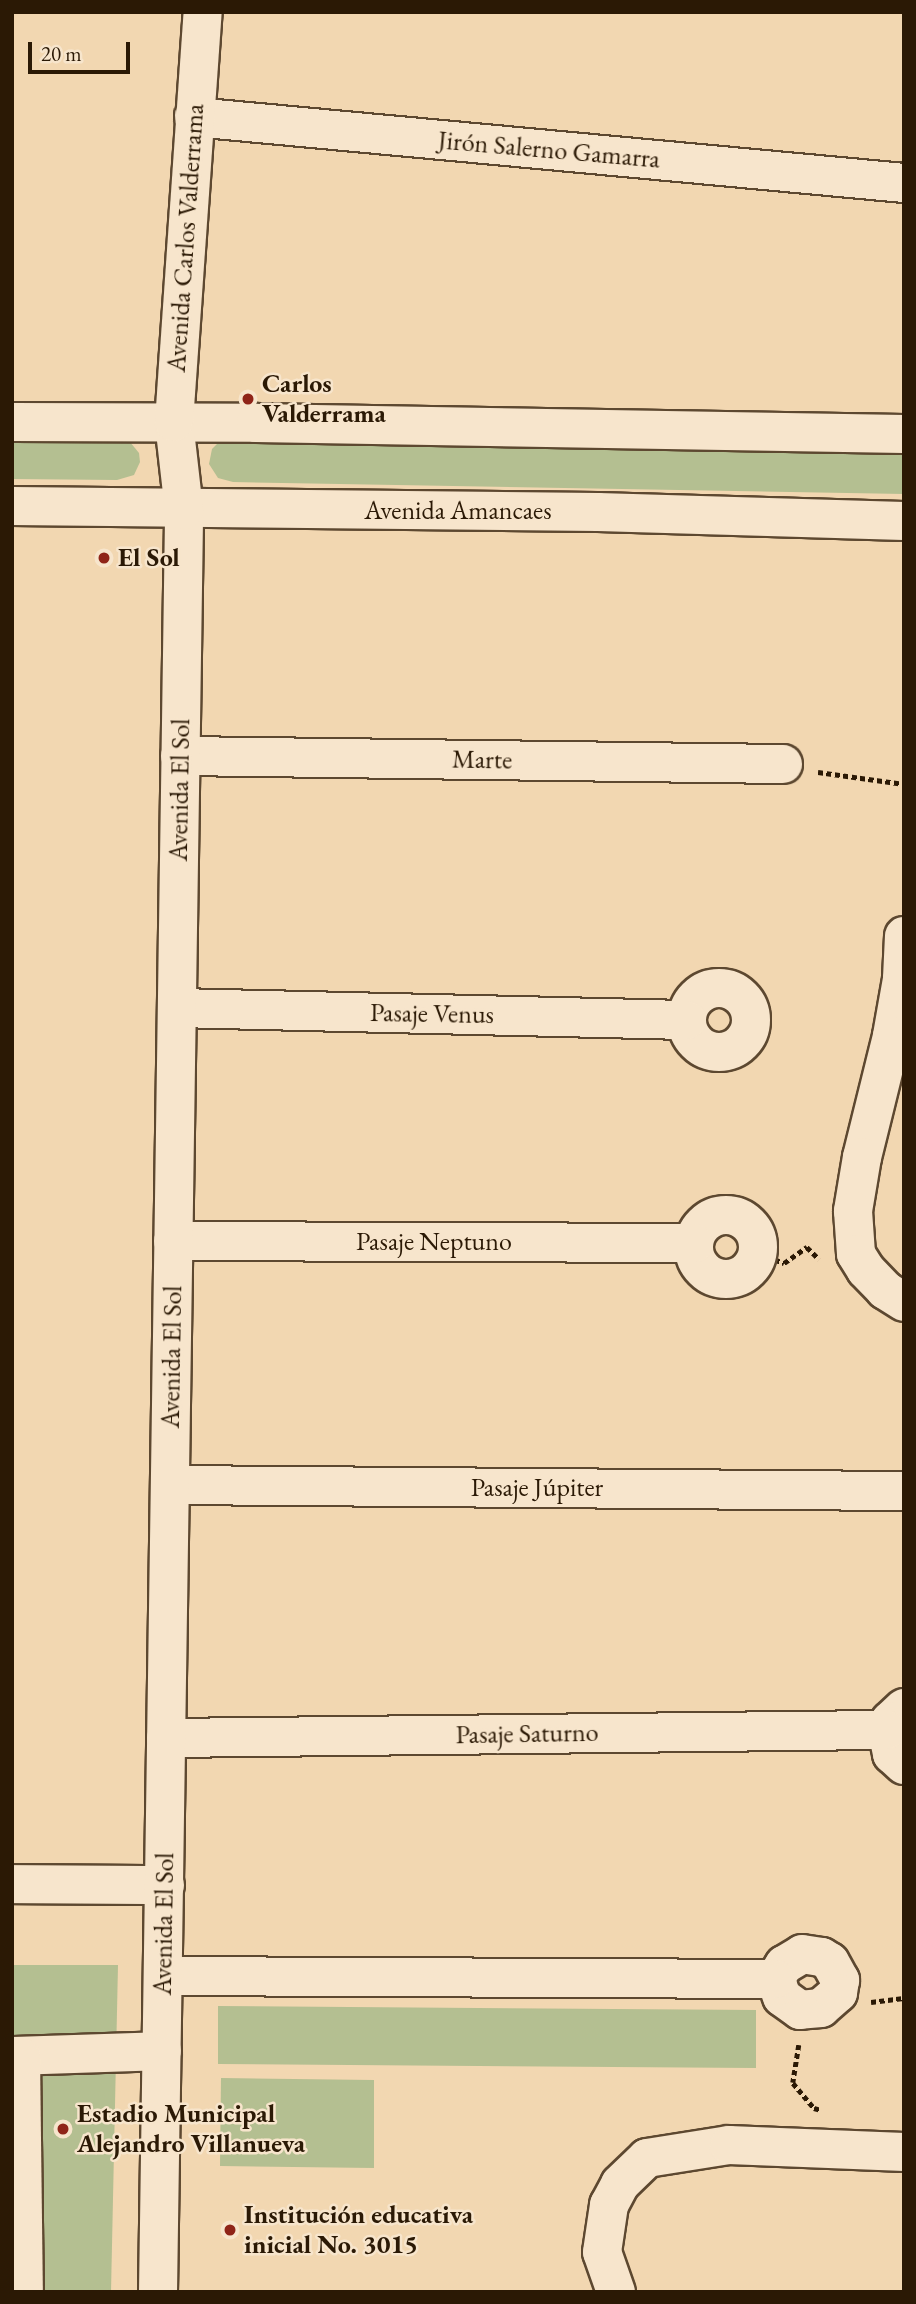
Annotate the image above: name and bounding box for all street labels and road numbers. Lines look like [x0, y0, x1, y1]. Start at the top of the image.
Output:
street label: Avenida Carlos Valderrama [161, 103, 211, 373]
street label: Jirón Salerno Gamarra [437, 125, 661, 175]
street label: Avenida Amancaes [364, 495, 552, 527]
street label: Avenida El Sol [163, 718, 197, 862]
street label: Marte [452, 744, 512, 776]
street label: Pasaje Venus [370, 997, 494, 1031]
street label: Pasaje Neptuno [356, 1226, 512, 1258]
street label: Avenida El Sol [155, 1285, 189, 1429]
street label: Pasaje Júpiter [471, 1472, 603, 1504]
street label: Pasaje Saturno [455, 1717, 599, 1751]
street label: Avenida El Sol [147, 1852, 181, 1996]

